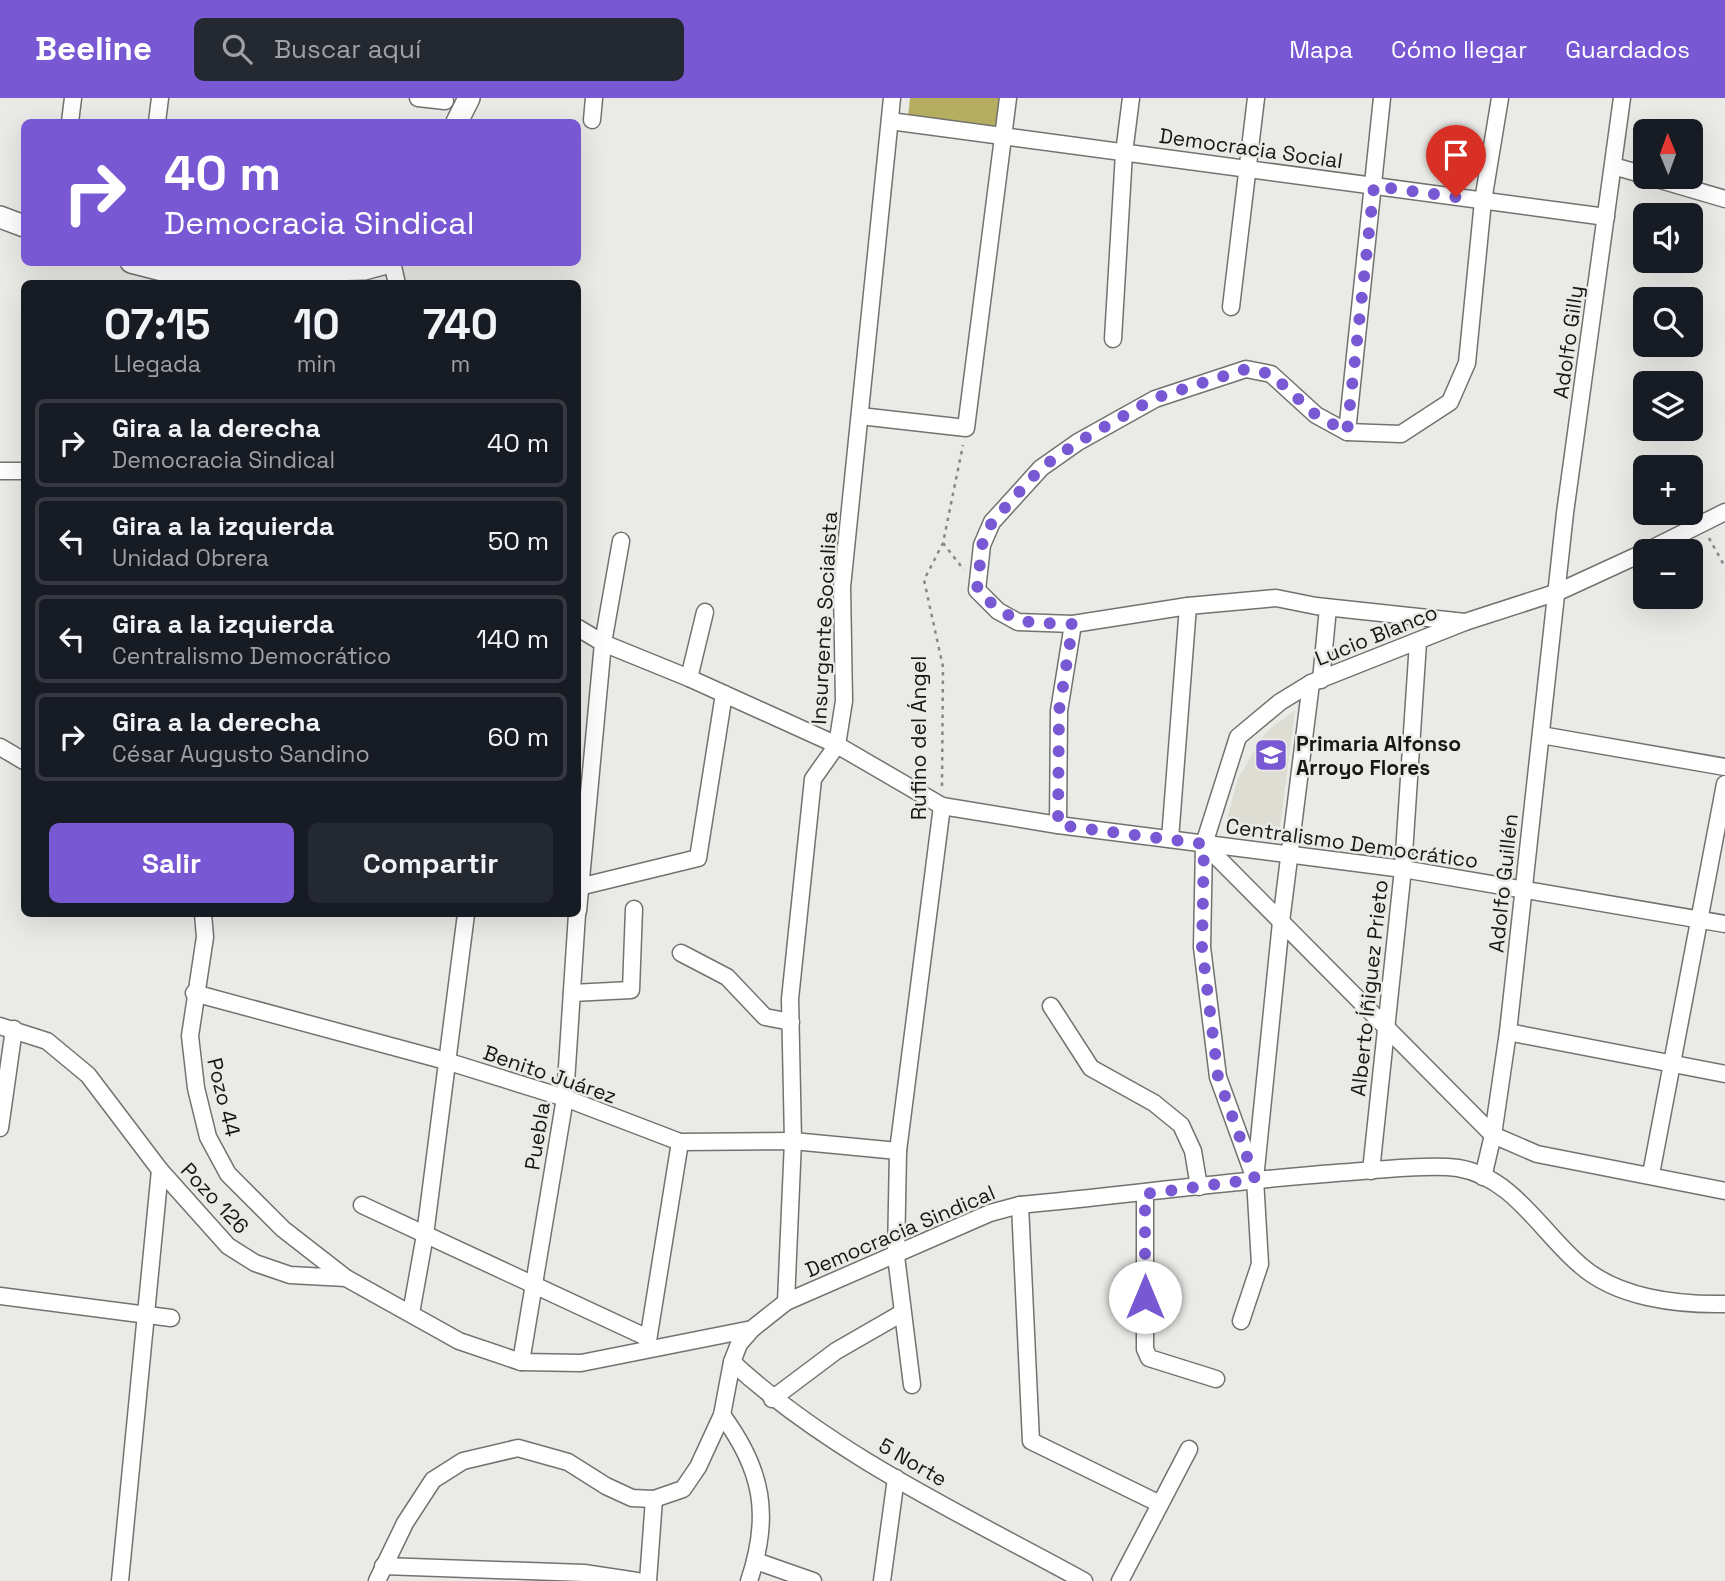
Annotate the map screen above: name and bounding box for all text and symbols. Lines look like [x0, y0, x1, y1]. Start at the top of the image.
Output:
search box [194, 18, 684, 81]
text: Beeline [35, 28, 152, 70]
icon: search [218, 30, 256, 68]
text: Buscar aquí [274, 32, 421, 66]
text: Mapa [1289, 34, 1353, 65]
text: Cómo llegar [1391, 34, 1527, 65]
text: Guardados [1565, 34, 1690, 65]
north arrow [1633, 119, 1703, 189]
map controls [1633, 119, 1703, 609]
street label: Democracia Social [1157, 122, 1345, 174]
pin [1426, 125, 1486, 197]
icon: arrive [1437, 136, 1475, 174]
text: 40 m [164, 142, 281, 204]
icon: right [49, 147, 140, 238]
text: Democracia Sindical [164, 203, 475, 243]
button: sound [1633, 203, 1703, 273]
street label: Adolfo Gilly [1547, 284, 1589, 400]
button: search [1633, 287, 1703, 357]
text: 07:15 [104, 298, 210, 351]
text: 10 [293, 298, 340, 351]
text: 740 [423, 298, 498, 351]
text: Llegada [113, 349, 201, 379]
text: min [297, 349, 336, 379]
text: m [450, 349, 470, 379]
button: layers [1633, 371, 1703, 441]
text: Gira a la derecha [112, 411, 321, 445]
icon: right [53, 424, 91, 462]
text: 40 m [487, 426, 549, 460]
text: Democracia Sindical [112, 445, 335, 475]
button: + [1633, 455, 1703, 525]
text: Gira a la izquierda [112, 509, 334, 543]
street label: Insurgente Socialista [805, 511, 843, 725]
icon: left [53, 522, 91, 560]
text: 50 m [488, 524, 549, 558]
button: − [1633, 539, 1703, 609]
text: Unidad Obrera [112, 543, 269, 573]
street label: Lucio Blanco [1311, 598, 1441, 672]
text: Gira a la izquierda [112, 607, 334, 641]
icon: left [53, 620, 91, 658]
text: 140 m [476, 622, 549, 656]
text: Centralismo Democrático [112, 641, 391, 671]
street label: Rufino del Ángel [905, 656, 932, 820]
text: Gira a la derecha [112, 705, 321, 739]
icon: right [53, 718, 91, 756]
text: 60 m [487, 720, 549, 754]
place label: Primaria Alfonso Arroyo Flores [1296, 730, 1461, 781]
school or university icon: Primaria Alfonso Arroyo Flores [1252, 736, 1290, 774]
text: César Augusto Sandino [112, 739, 370, 769]
street label: Centralismo Democrático [1224, 812, 1480, 874]
street label: Adolfo Guillén [1482, 812, 1524, 954]
button: Salir [49, 823, 294, 903]
button: Compartir [308, 823, 553, 903]
street label: Alberto Íñiguez Prieto [1344, 878, 1394, 1098]
street label: Benito Juárez [480, 1039, 620, 1109]
street label: Pozo 44 [201, 1055, 247, 1139]
street label: Puebla [518, 1100, 556, 1172]
street label: Pozo 126 [175, 1157, 255, 1239]
street label: Democracia Sindical [801, 1179, 999, 1283]
position arrow [1108, 1260, 1182, 1334]
street label: 5 Norte [874, 1432, 952, 1492]

